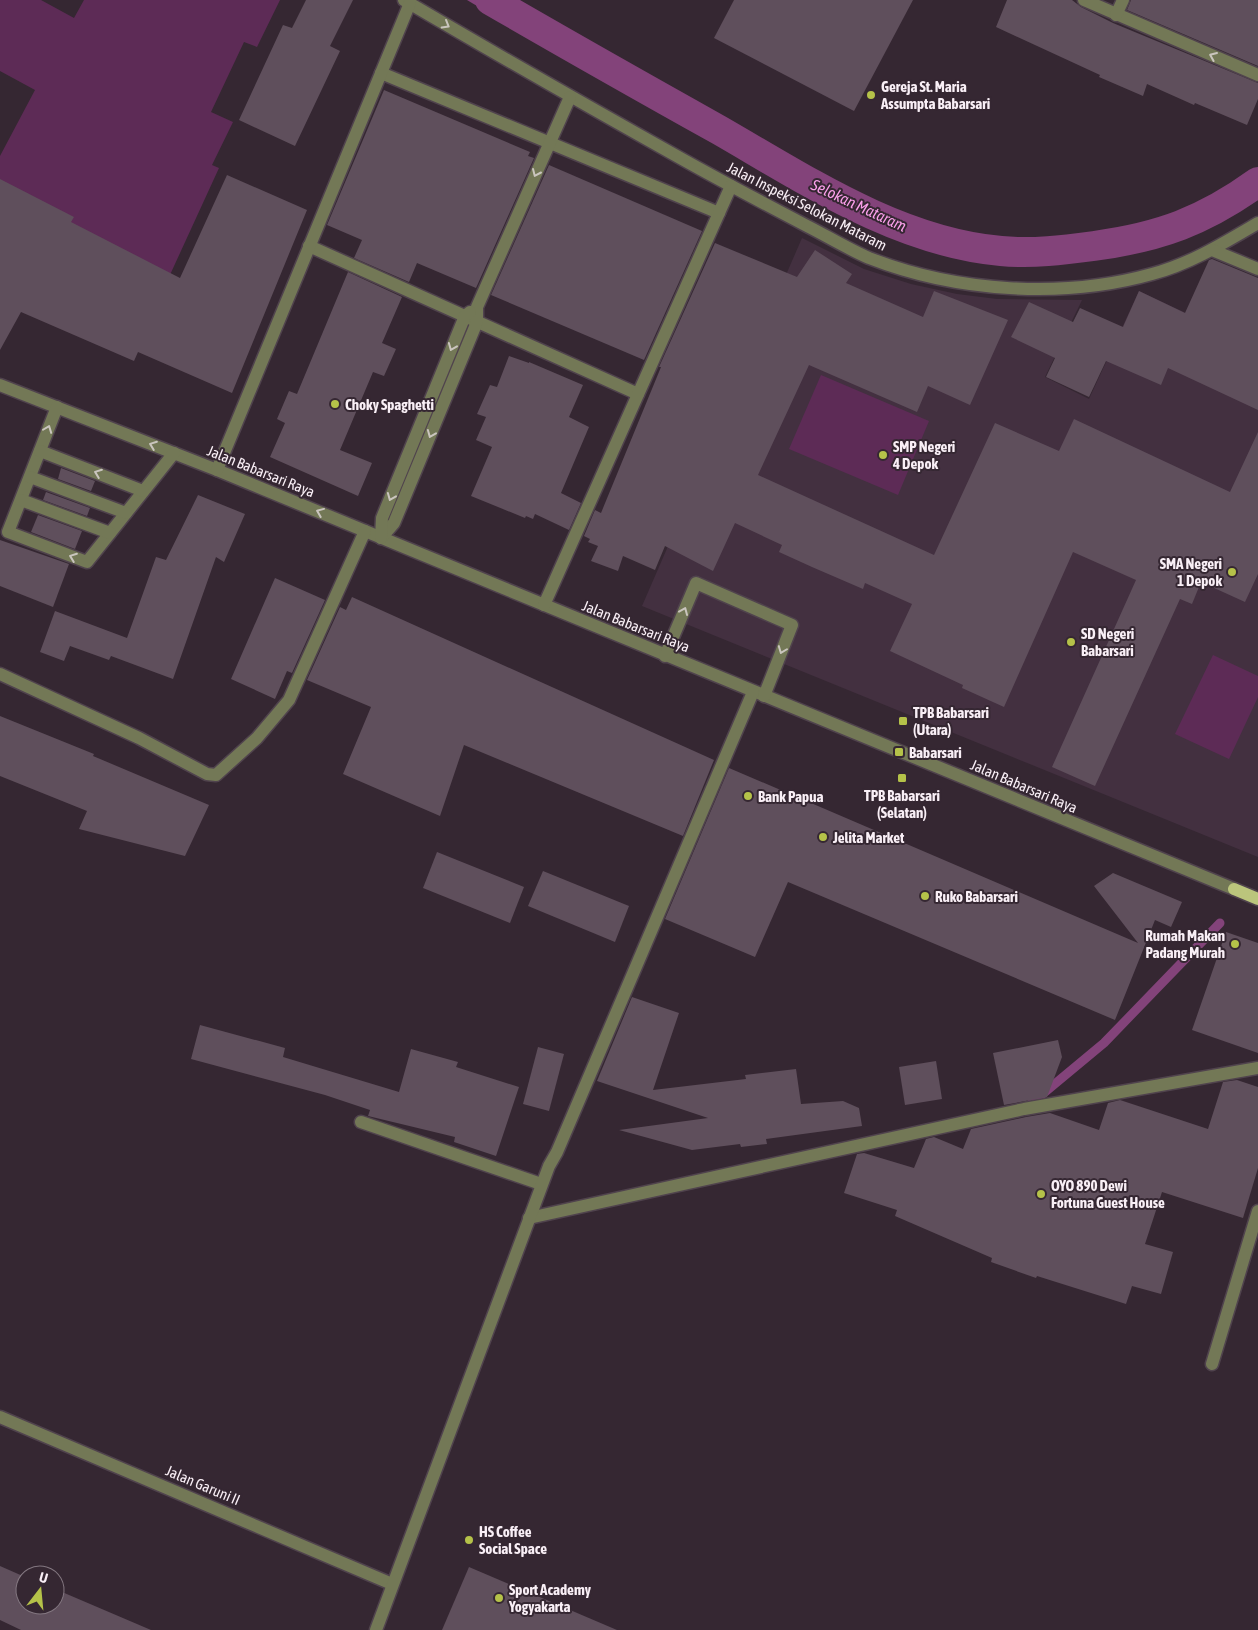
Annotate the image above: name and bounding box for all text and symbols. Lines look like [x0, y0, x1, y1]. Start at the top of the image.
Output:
one-way arrow [441, 18, 450, 28]
one-way arrow [1209, 52, 1218, 63]
place label: Gereja St. Maria Assumpta Babarsari [880, 78, 990, 112]
marker: Gereja St. Maria Assumpta Babarsari [865, 89, 877, 101]
street label: Jalan Inspeksi Selokan Mataram [724, 158, 890, 254]
one-way arrow [531, 168, 542, 177]
water label: Selokan Mataram [808, 175, 910, 235]
one-way arrow [448, 342, 459, 351]
place label: Choky Spaghetti [345, 396, 434, 413]
marker: Choky Spaghetti [329, 398, 341, 410]
one-way arrow [42, 425, 52, 434]
one-way arrow [427, 429, 438, 438]
place label: SMP Negeri 4 Depok [892, 438, 955, 472]
one-way arrow [149, 441, 158, 451]
street label: Jalan Babarsari Raya [205, 442, 317, 500]
marker: SMP Negeri 4 Depok [877, 449, 889, 461]
one-way arrow [94, 469, 103, 479]
one-way arrow [386, 493, 396, 501]
one-way arrow [316, 508, 325, 519]
one-way arrow [70, 553, 78, 563]
place label: SMA Negeri 1 Depok [1160, 555, 1222, 589]
marker: SMA Negeri 1 Depok [1226, 566, 1238, 578]
street label: Jalan Babarsari Raya [580, 597, 692, 655]
one-way arrow [678, 607, 689, 616]
place label: SD Negeri Babarsari [1081, 625, 1134, 659]
marker: SD Negeri Babarsari [1065, 636, 1077, 648]
one-way arrow [778, 645, 788, 654]
place label: TPB Babarsari (Utara) [913, 704, 989, 738]
marker: TPB Babarsari (Utara) [897, 715, 909, 727]
place label: Babarsari [909, 744, 962, 761]
marker: Babarsari [893, 746, 905, 758]
street label: Jalan Babarsari Raya [968, 756, 1080, 816]
marker: TPB Babarsari (Selatan) [896, 772, 908, 784]
place label: TPB Babarsari (Selatan) [864, 787, 940, 821]
place label: Bank Papua [758, 788, 823, 805]
marker: Bank Papua [742, 790, 754, 802]
place label: Jelita Market [832, 829, 905, 846]
marker: Jelita Market [817, 831, 829, 843]
place label: Ruko Babarsari [935, 888, 1018, 905]
marker: Ruko Babarsari [919, 890, 931, 902]
place label: Rumah Makan Padang Murah [1145, 927, 1225, 961]
marker: Rumah Makan Padang Murah [1229, 938, 1241, 950]
place label: OYO 890 Dewi Fortuna Guest House [1051, 1177, 1165, 1211]
marker: OYO 890 Dewi Fortuna Guest House [1035, 1188, 1047, 1200]
street label: Jalan Garuni II [163, 1462, 243, 1508]
place label: HS Coffee Social Space [479, 1523, 547, 1557]
marker: HS Coffee Social Space [463, 1534, 475, 1546]
north arrow [15, 1565, 65, 1615]
text: U [37, 1569, 50, 1586]
place label: Sport Academy Yogyakarta [508, 1581, 592, 1615]
marker: Sport Academy Yogyakarta [493, 1592, 505, 1604]

